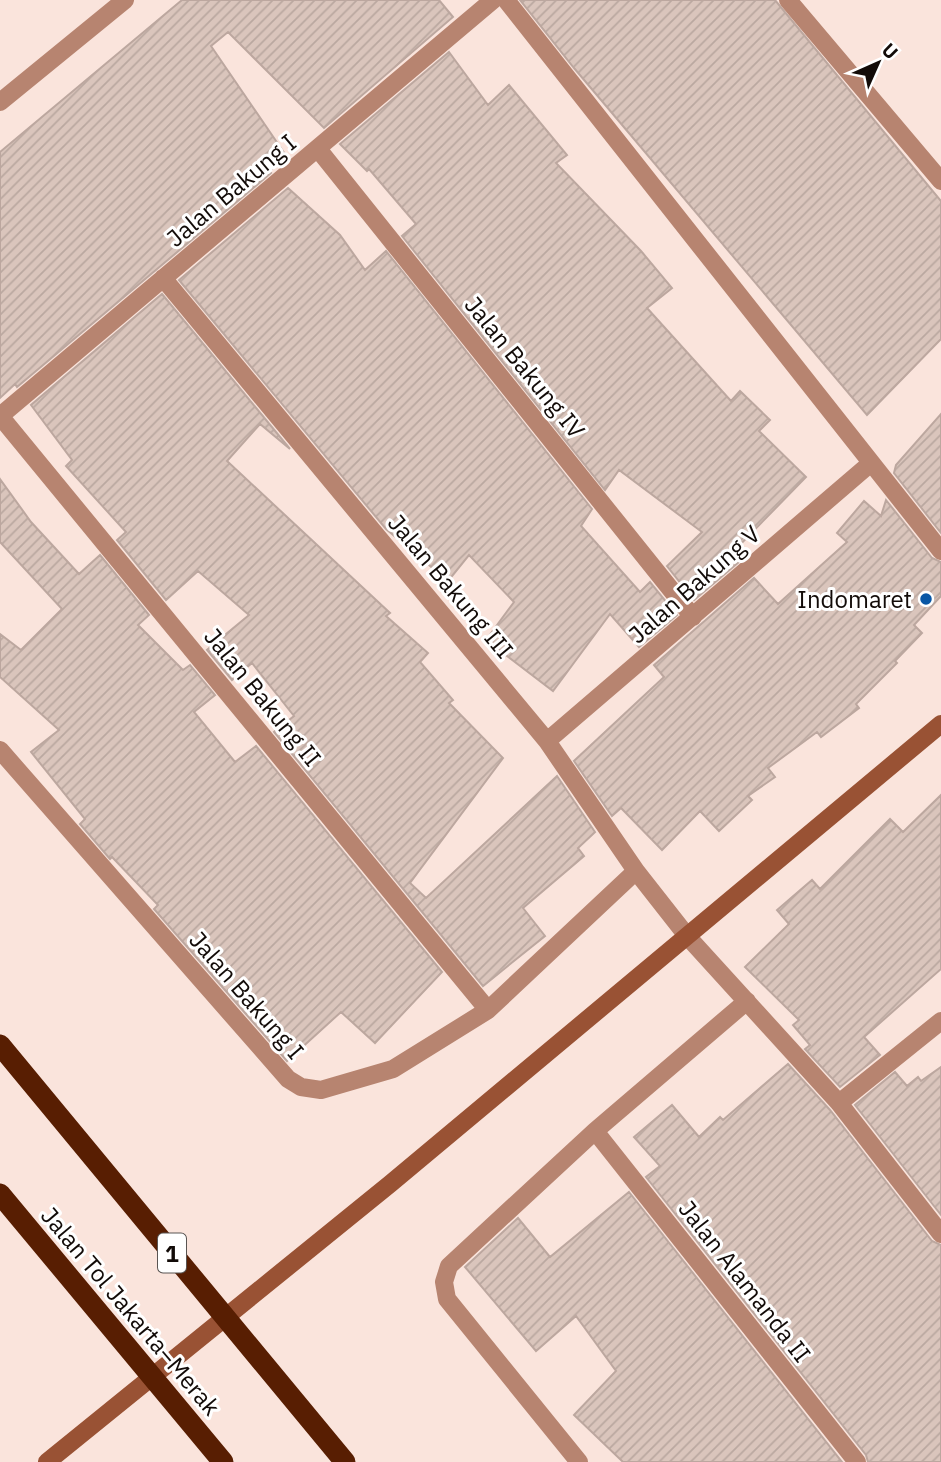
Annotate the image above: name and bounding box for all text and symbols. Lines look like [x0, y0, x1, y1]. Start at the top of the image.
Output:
north arrow [843, 28, 913, 98]
text: U [877, 38, 903, 64]
street label: Jalan Bakung I [160, 126, 302, 254]
street label: Jalan Bakung IV [458, 289, 593, 445]
street label: Jalan Bakung III [381, 507, 521, 665]
street label: Jalan Bakung V [621, 518, 767, 650]
place label: Indomaret [797, 583, 912, 615]
marker: Indomaret [918, 591, 934, 607]
street label: Jalan Bakung II [197, 621, 329, 773]
street label: Jalan Bakung I [183, 924, 311, 1066]
street label: Jalan Alamanda II [672, 1193, 818, 1369]
street label: Jalan Tol Jakarta–Merak [34, 1200, 228, 1422]
road number: 1 [158, 1234, 186, 1272]

